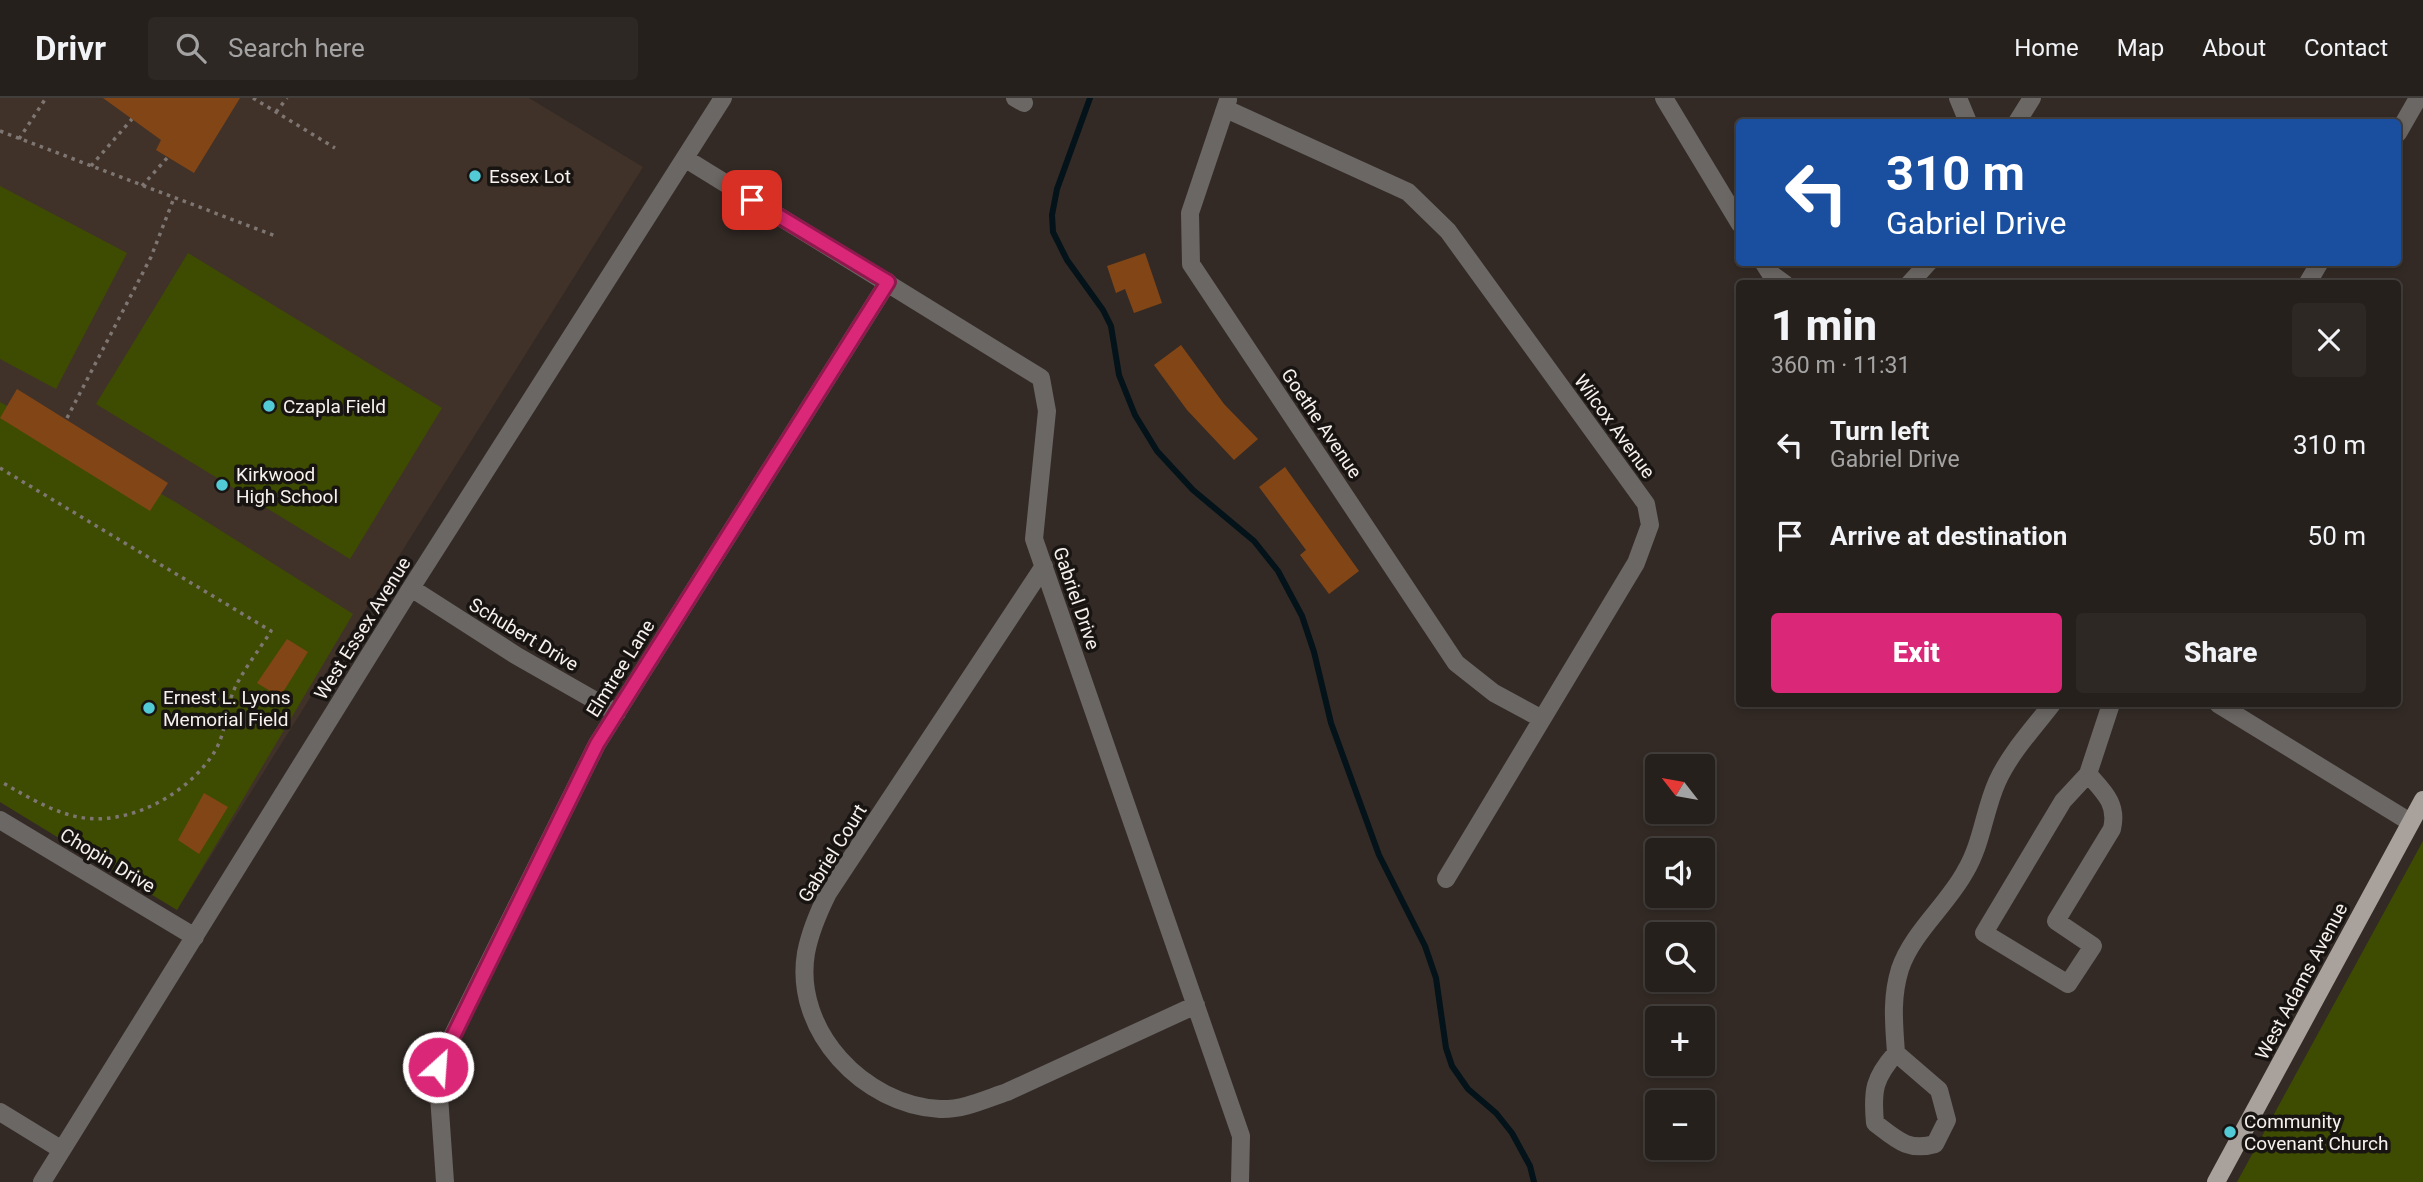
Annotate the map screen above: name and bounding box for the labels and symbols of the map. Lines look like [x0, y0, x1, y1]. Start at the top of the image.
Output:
place label: Essex Lot [489, 165, 571, 188]
marker: Essex Lot [467, 168, 483, 184]
pin [722, 170, 782, 230]
street label: Goethe Avenue [1276, 364, 1367, 483]
street label: Wilcox Avenue [1569, 370, 1660, 483]
place label: Czapla Field [283, 395, 386, 418]
marker: Czapla Field [261, 398, 277, 414]
place label: Kirkwood High School [236, 463, 338, 508]
marker: Kirkwood High School [214, 477, 230, 493]
street label: Gabriel Drive [1048, 544, 1105, 653]
street label: West Essex Avenue [309, 553, 416, 704]
street label: Schubert Drive [465, 593, 583, 676]
street label: Elmtree Lane [581, 615, 659, 721]
place label: Ernest L. Lyons Memorial Field [163, 686, 290, 731]
marker: Ernest L. Lyons Memorial Field [141, 700, 157, 716]
north arrow [1645, 754, 1715, 824]
street label: Gabriel Court [793, 800, 872, 907]
street label: Chopin Drive [56, 823, 159, 898]
street label: West Adams Avenue [2250, 899, 2352, 1064]
position arrow [401, 1030, 475, 1104]
place label: Community Covenant Church [2244, 1110, 2388, 1155]
marker: Community Covenant Church [2222, 1124, 2238, 1140]

